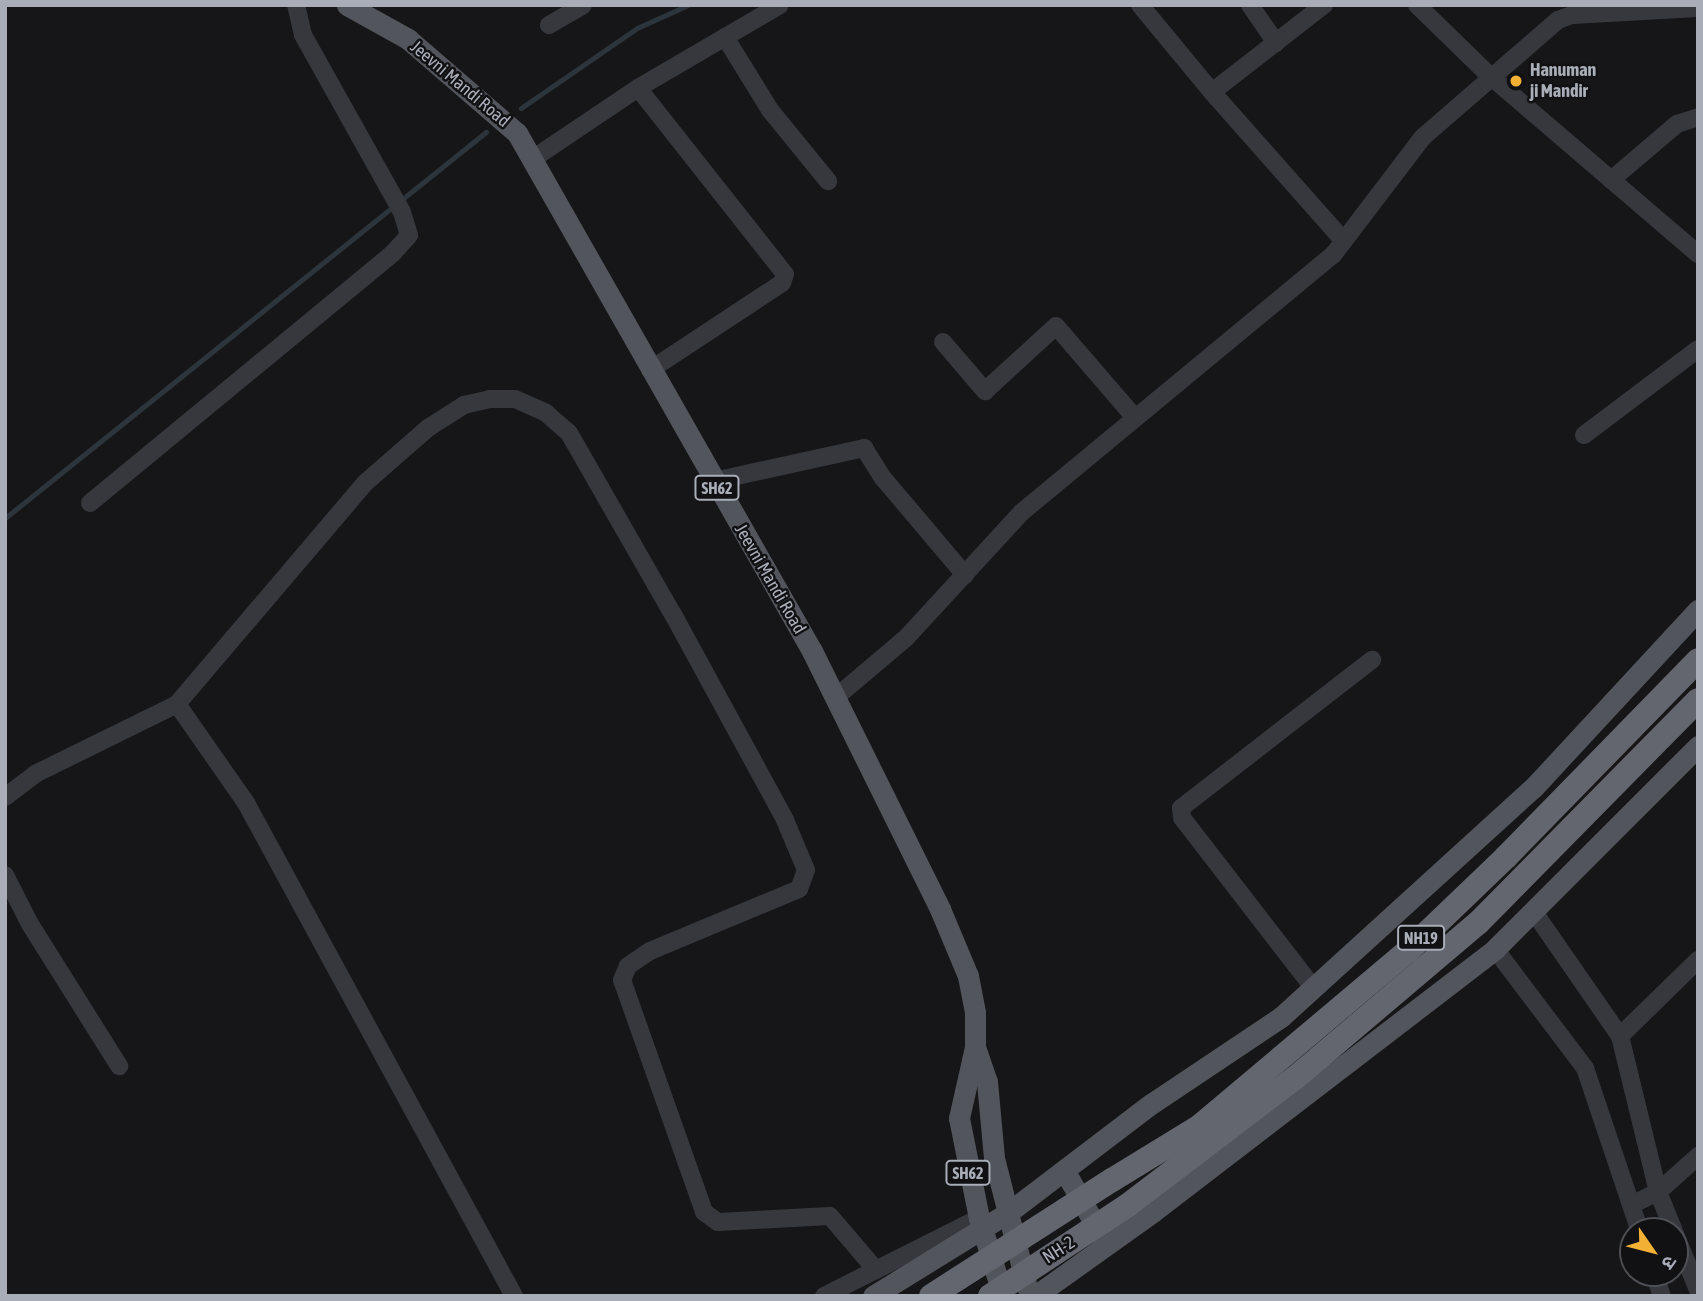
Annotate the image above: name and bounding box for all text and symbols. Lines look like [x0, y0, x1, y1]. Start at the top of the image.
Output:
street label: Jeevni Mandi Road [406, 36, 514, 132]
place label: Hanuman ji Mandir [1530, 60, 1596, 102]
marker: Hanuman ji Mandir [1508, 73, 1524, 89]
road number: SH62 [694, 475, 740, 500]
street label: Jeevni Mandi Road [730, 520, 810, 638]
road number: NH19 [1396, 926, 1446, 950]
road number: SH62 [945, 1161, 991, 1186]
north arrow [1619, 1217, 1689, 1287]
street label: NH-2 [1039, 1232, 1079, 1268]
text: उ [1657, 1252, 1682, 1274]

